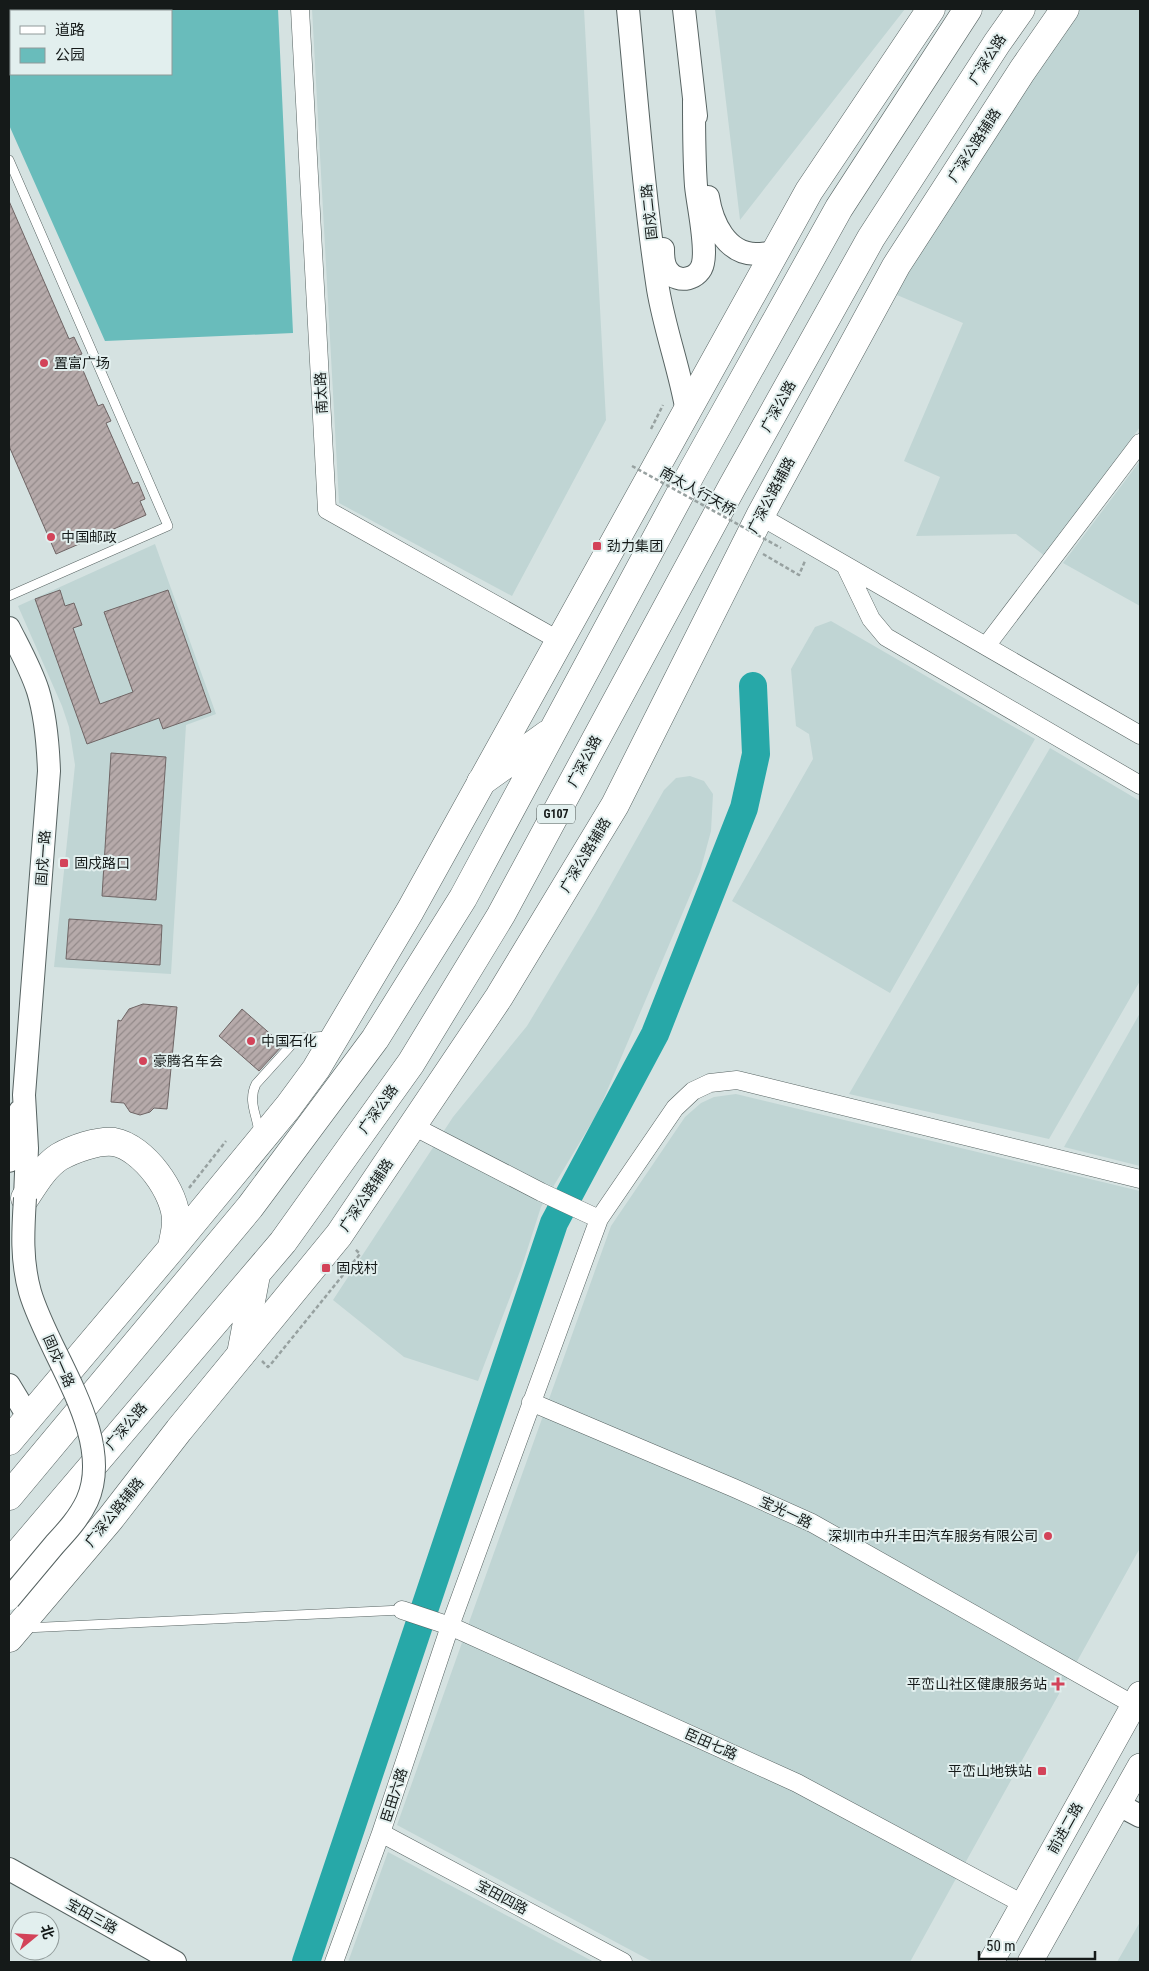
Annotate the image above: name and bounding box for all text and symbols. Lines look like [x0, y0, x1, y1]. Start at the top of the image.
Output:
legend [10, 10, 172, 75]
text: 道路 [55, 21, 85, 39]
street label: 广深公路 [965, 31, 1009, 87]
text: 公园 [55, 46, 85, 64]
street label: 广深公路辅路 [944, 105, 1004, 185]
street label: 固戍二路 [638, 183, 660, 241]
place label: 置富广场 [54, 355, 110, 371]
marker: 置富广场 [38, 357, 50, 369]
street label: 南太路 [312, 372, 330, 414]
street label: 广深公路 [757, 378, 799, 434]
street label: 广深公路辅路 [744, 454, 798, 536]
street label: 南太人行天桥 [657, 464, 739, 518]
place label: 中国邮政 [61, 529, 117, 545]
marker: 中国邮政 [45, 531, 57, 543]
place label: 劲力集团 [607, 538, 663, 554]
marker: 劲力集团 [591, 540, 603, 552]
street label: 广深公路 [564, 733, 604, 789]
road number: G107 [537, 804, 575, 824]
street label: 广深公路辅路 [557, 815, 613, 895]
street label: 固戍一路 [33, 830, 53, 886]
place label: 固戍路口 [74, 855, 130, 871]
marker: 固戍路口 [58, 857, 70, 869]
place label: 中国石化 [261, 1033, 317, 1049]
marker: 中国石化 [245, 1035, 257, 1047]
place label: 豪腾名车会 [153, 1053, 223, 1069]
marker: 豪腾名车会 [137, 1055, 149, 1067]
street label: 广深公路 [355, 1082, 401, 1136]
street label: 广深公路辅路 [336, 1156, 396, 1234]
place label: 固戍村 [336, 1260, 378, 1276]
marker: 固戍村 [320, 1262, 332, 1274]
street label: 固戍一路 [40, 1332, 78, 1390]
street label: 广深公路 [102, 1399, 150, 1453]
street label: 广深公路辅路 [81, 1474, 147, 1550]
street label: 宝光一路 [757, 1493, 815, 1531]
place label: 深圳市中升丰田汽车服务有限公司 [828, 1528, 1038, 1544]
marker: 深圳市中升丰田汽车服务有限公司 [1042, 1530, 1054, 1542]
place label: 平峦山社区健康服务站 [907, 1676, 1047, 1692]
marker: 平峦山社区健康服务站 [1051, 1677, 1065, 1691]
street label: 臣田七路 [682, 1725, 740, 1763]
place label: 平峦山地铁站 [948, 1763, 1032, 1779]
marker: 平峦山地铁站 [1036, 1765, 1048, 1777]
street label: 臣田六路 [378, 1766, 410, 1824]
street label: 前进二路 [1044, 1800, 1086, 1856]
street label: 宝田四路 [474, 1877, 530, 1917]
street label: 宝田三路 [64, 1895, 120, 1937]
north arrow [10, 1911, 60, 1961]
text: 北 [38, 1923, 57, 1941]
scale bar [979, 1928, 1095, 1960]
text: 50 m [986, 1937, 1016, 1955]

